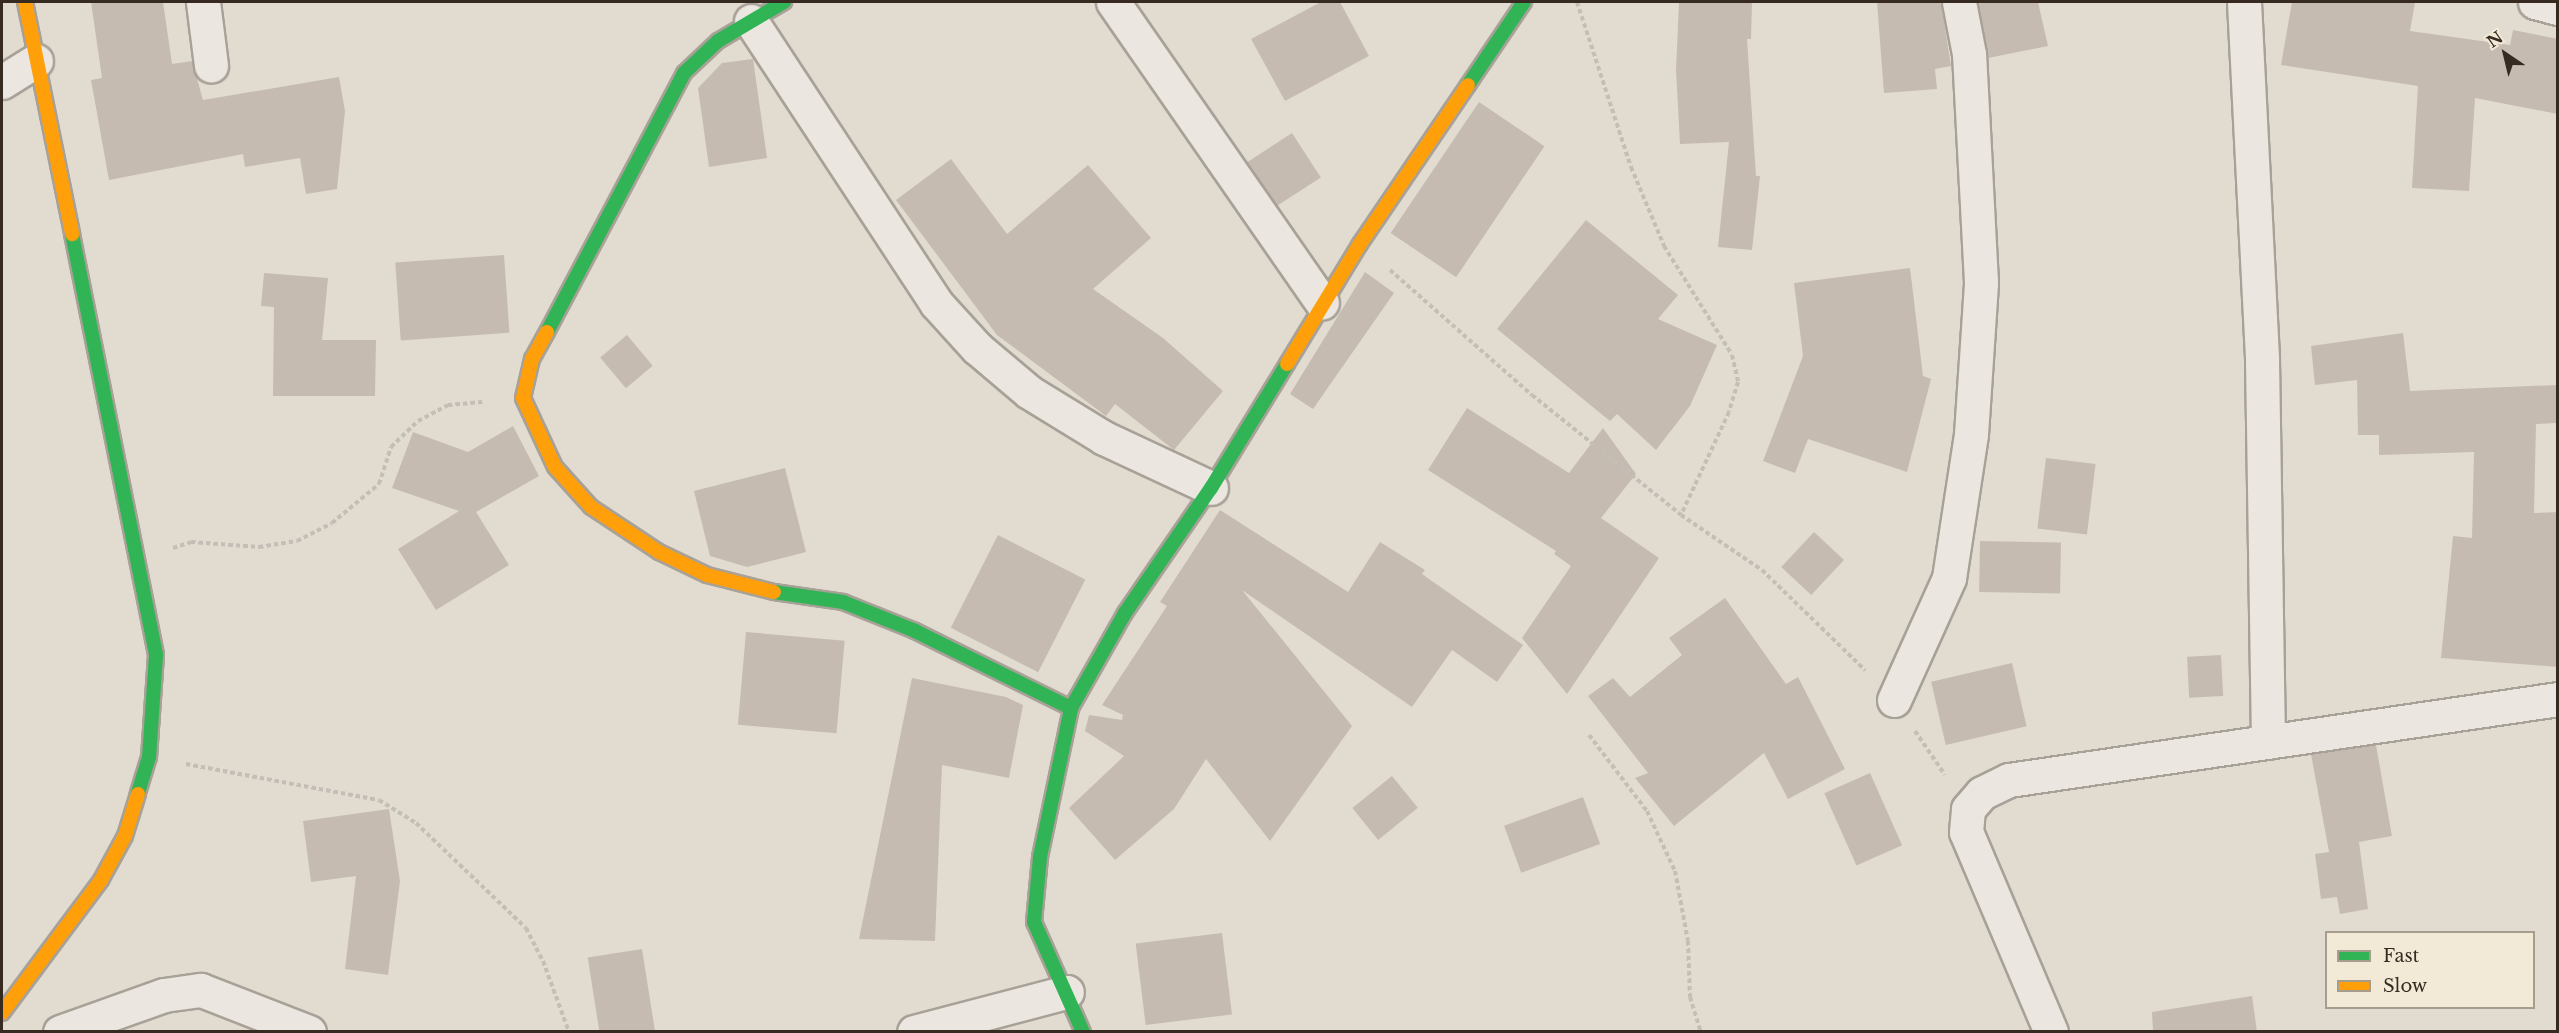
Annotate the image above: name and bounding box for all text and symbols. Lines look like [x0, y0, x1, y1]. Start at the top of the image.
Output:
north arrow [2475, 24, 2535, 84]
text: N [2483, 27, 2507, 52]
legend [2325, 931, 2535, 1009]
text: Fast [2383, 945, 2419, 967]
text: Slow [2383, 975, 2427, 997]

